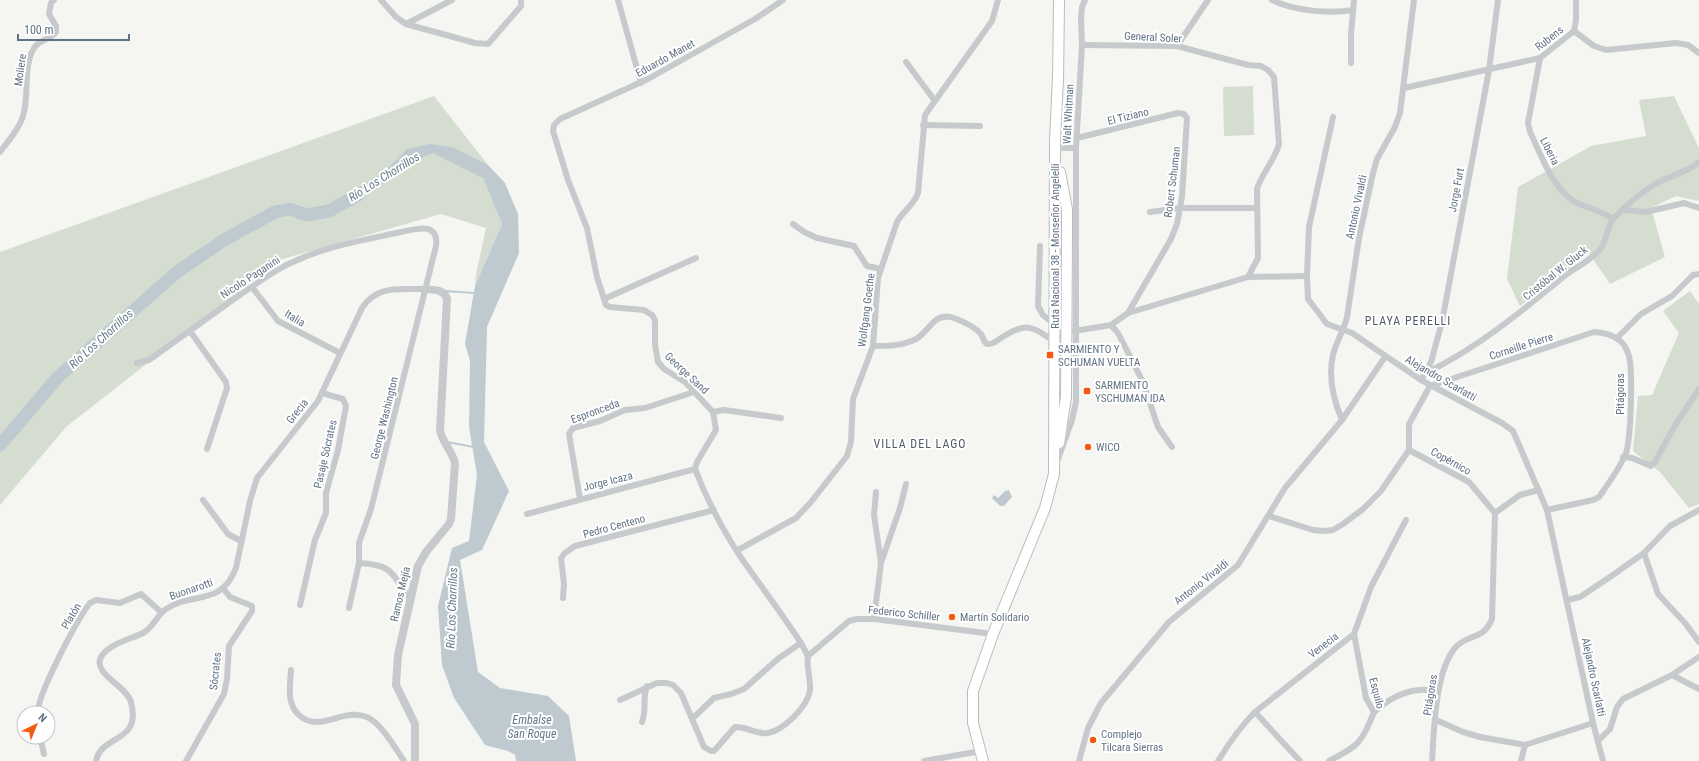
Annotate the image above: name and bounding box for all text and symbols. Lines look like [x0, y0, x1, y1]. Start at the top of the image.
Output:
scale bar [18, 16, 129, 42]
text: 100 m [24, 23, 54, 37]
street label: Rubens [1533, 23, 1566, 53]
street label: General Soler [1124, 29, 1183, 46]
street label: Eduardo Manet [633, 37, 697, 80]
street label: Moliere [12, 53, 29, 87]
street label: Walt Whitman [1060, 84, 1077, 144]
street label: El Tiziano [1106, 105, 1151, 128]
street label: Liberia [1537, 135, 1562, 167]
street label: Robert Schuman [1162, 146, 1183, 218]
water label: Río Los Chorrillos [346, 150, 422, 204]
street label: Ruta Nacional 38 - Monseñor Angelelli [1049, 163, 1062, 329]
street label: Jorge Furt [1446, 167, 1467, 213]
street label: Antonio Vivaldi [1343, 174, 1370, 240]
street label: Cristóbal W. Gluck [1521, 243, 1590, 303]
street label: Nícolo Paganini [218, 253, 282, 301]
street label: Wolfgang Goethe [856, 272, 877, 348]
water label: Río Los Chorrillos [66, 307, 136, 371]
street label: Italia [282, 307, 307, 330]
district label: PLAYA PERELLI [1365, 314, 1451, 328]
street label: Corneille Pierre [1488, 330, 1555, 363]
place label: SARMIENTO Y SCHUMAN VUELTA [1058, 343, 1141, 369]
street label: George Sand [662, 350, 711, 397]
marker: SARMIENTO Y SCHUMAN VUELTA [1045, 350, 1055, 360]
street label: Alejandro Scarlatti [1403, 353, 1479, 404]
street label: Pitágoras [1614, 373, 1627, 415]
street label: George Washington [368, 376, 401, 461]
place label: SARMIENTO YSCHUMAN IDA [1095, 379, 1166, 405]
marker: SARMIENTO YSCHUMAN IDA [1082, 386, 1092, 396]
street label: Grecia [284, 396, 311, 426]
street label: Espronceda [569, 397, 621, 426]
street label: Pasaje Sócrates [311, 419, 340, 490]
district label: VILLA DEL LAGO [873, 437, 967, 451]
place label: WICO [1096, 441, 1120, 454]
marker: WICO [1083, 442, 1093, 452]
street label: Copérnico [1428, 445, 1474, 478]
street label: Jorge Icaza [582, 469, 634, 494]
street label: Pedro Centeno [582, 512, 647, 541]
street label: Antonio Vivaldi [1172, 557, 1231, 608]
street label: Ramos Mejía [388, 565, 413, 623]
water label: Río Los Chorrillos [444, 567, 460, 649]
street label: Buonarotti [168, 576, 215, 603]
street label: Platón [59, 601, 84, 632]
street label: Federico Schiller [867, 603, 941, 624]
place label: Martín Solidario [960, 611, 1030, 624]
marker: Martín Solidario [947, 612, 957, 622]
street label: Venecia [1306, 630, 1341, 661]
street label: Alejandro Scarlatti [1579, 637, 1608, 718]
street label: Sócrates [207, 651, 224, 691]
street label: Pitágoras [1421, 674, 1440, 717]
street label: Esquilo [1366, 676, 1387, 711]
north arrow [16, 705, 56, 745]
text: N [36, 711, 50, 725]
water label: Embalse San Roque [508, 713, 557, 741]
place label: Complejo Tilcara Sierras [1101, 728, 1163, 754]
marker: Complejo Tilcara Sierras [1088, 735, 1098, 745]

